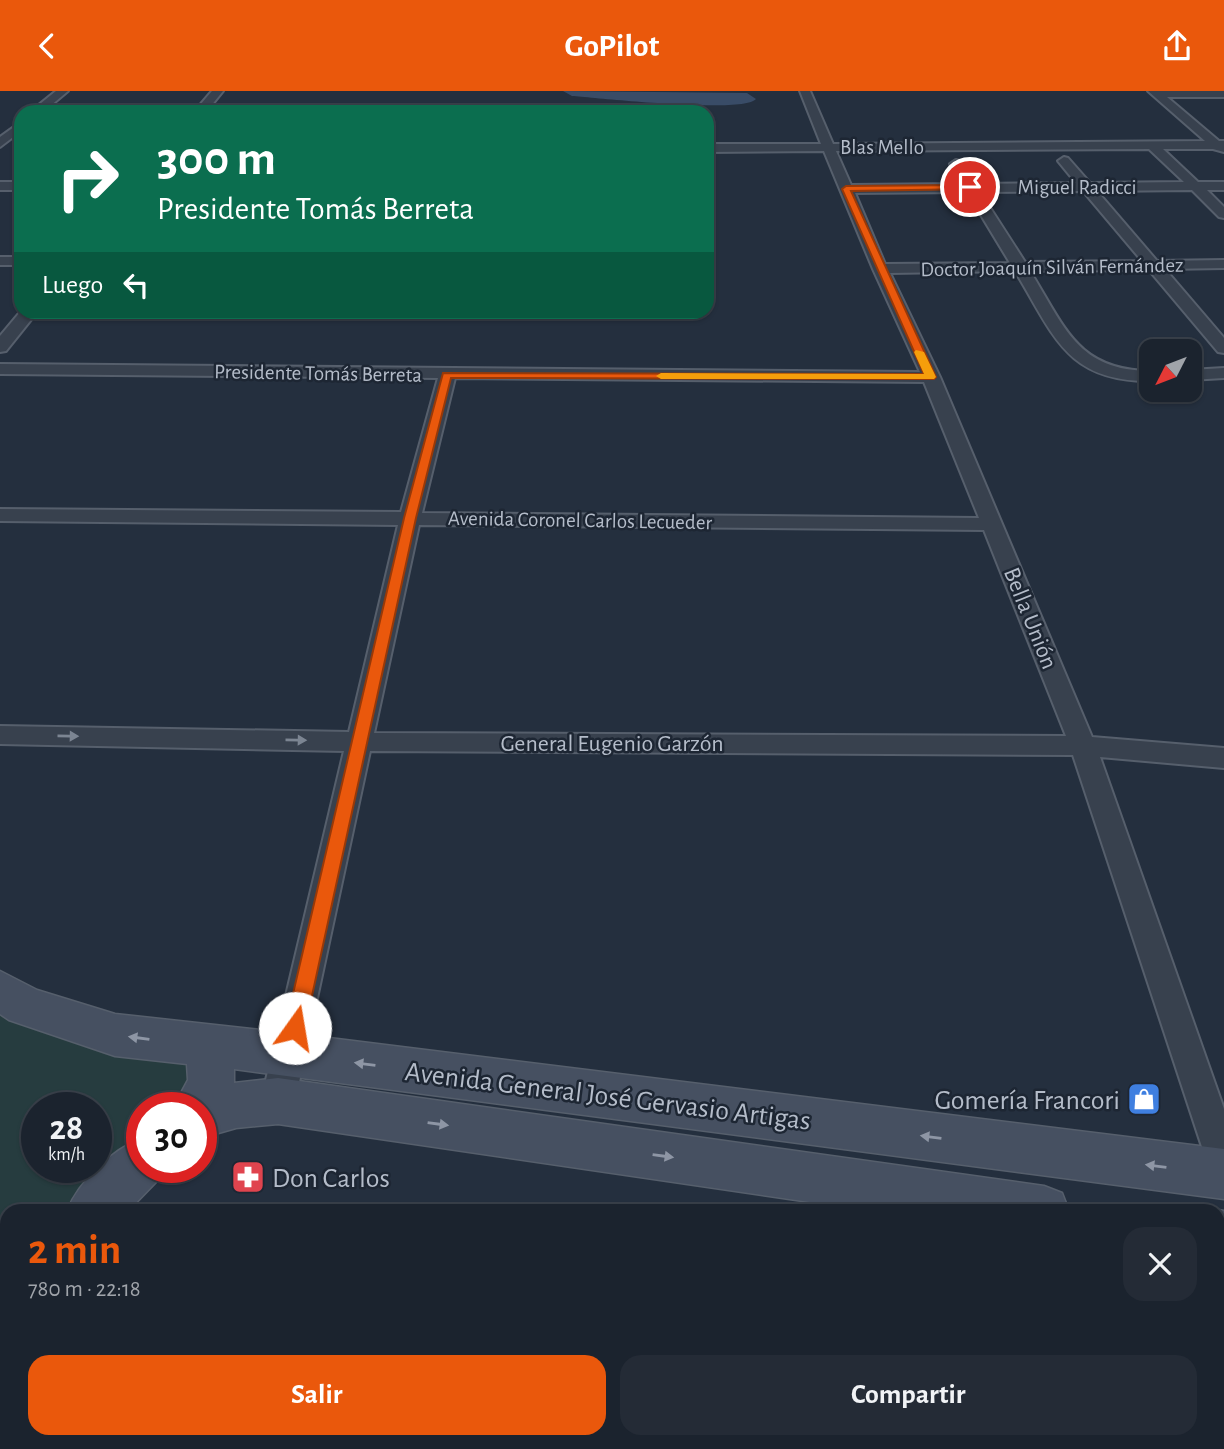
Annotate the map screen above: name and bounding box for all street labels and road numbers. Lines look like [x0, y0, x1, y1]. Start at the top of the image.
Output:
street label: Blas Mello [840, 137, 924, 158]
street label: Miguel Radicci [1017, 177, 1137, 198]
street label: Doctor Joaquín Silván Fernández [920, 255, 1184, 280]
street label: Presidente Tomás Berreta [214, 361, 422, 386]
street label: Avenida Coronel Carlos Lecueder [448, 508, 713, 533]
street label: Bella Unión [999, 564, 1061, 673]
street label: General Eugenio Garzón [500, 732, 724, 756]
street label: Avenida General José Gervasio Artigas [403, 1058, 812, 1136]

